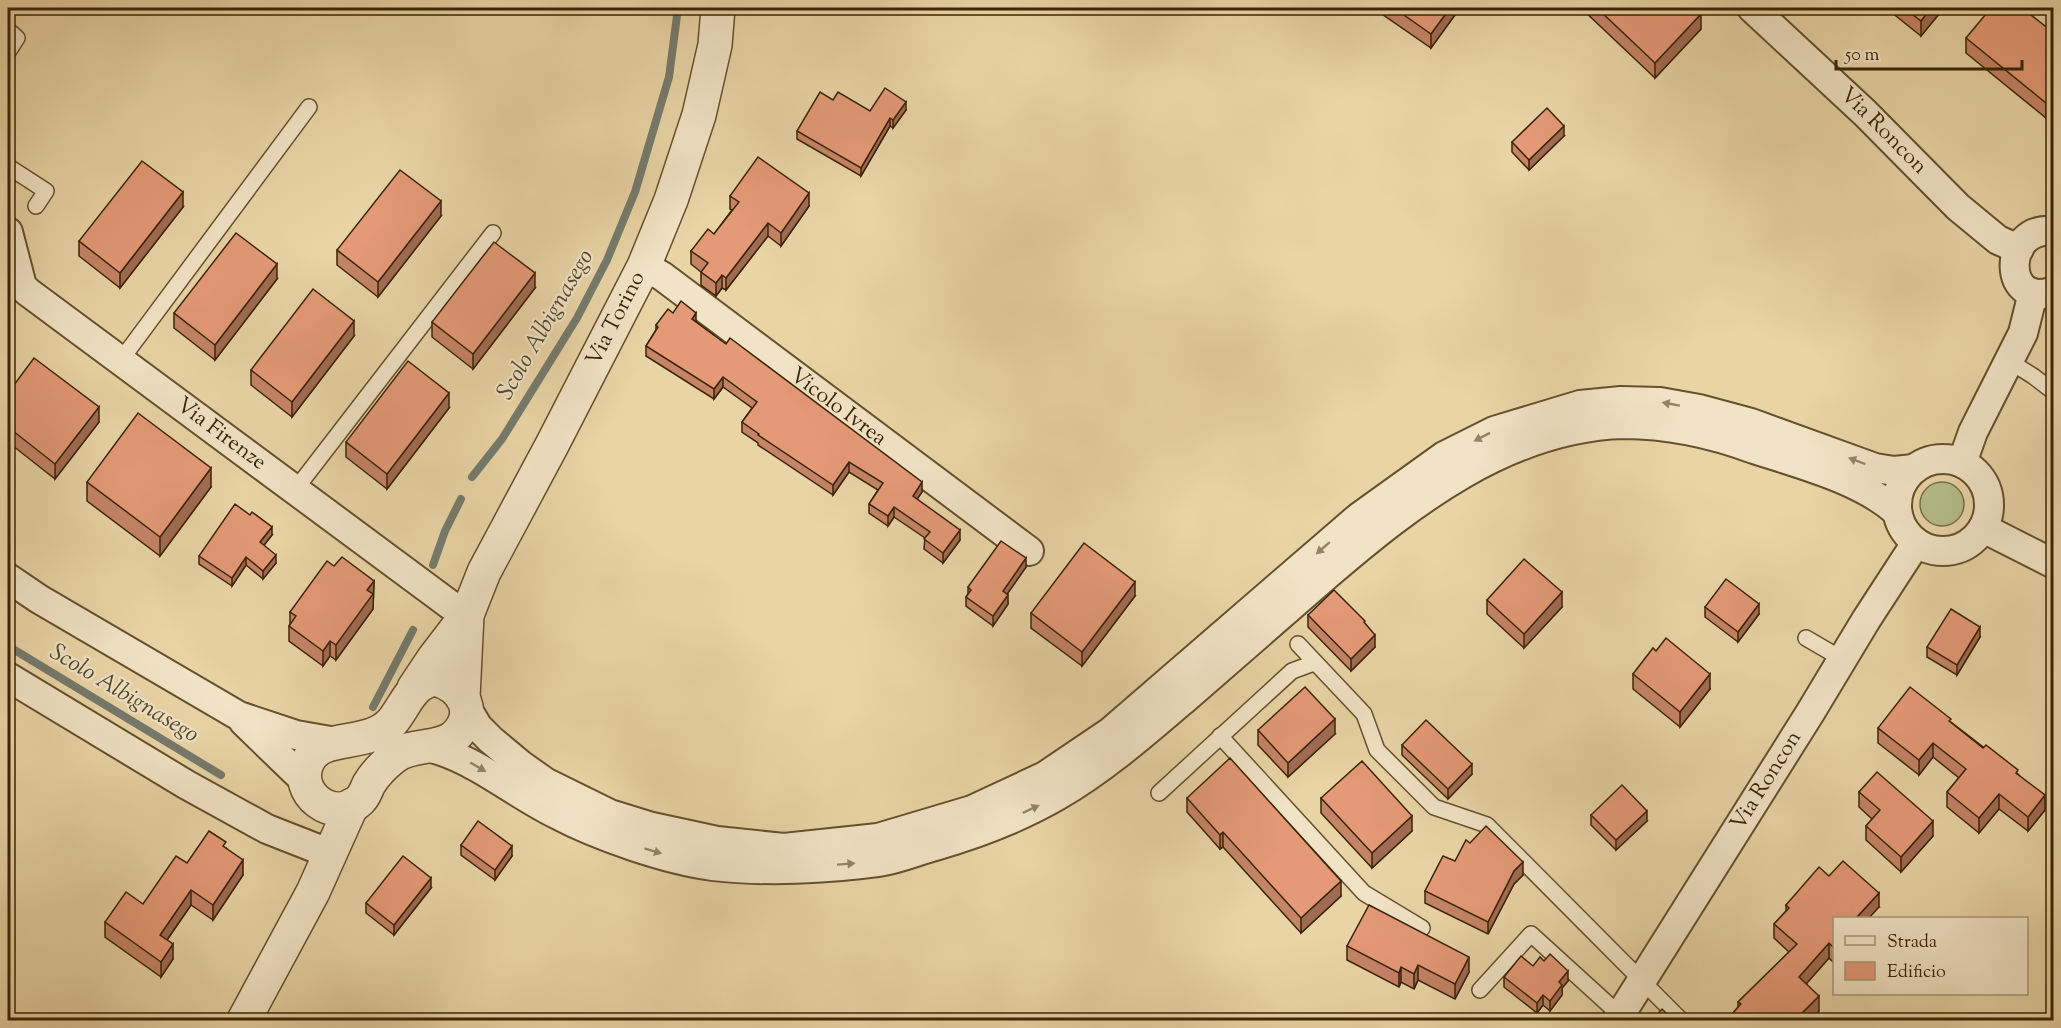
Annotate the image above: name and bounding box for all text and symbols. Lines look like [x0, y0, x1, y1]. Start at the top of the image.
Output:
scale bar [1836, 33, 2022, 71]
text: 50 m [1844, 43, 1880, 69]
street label: Via Roncon [1832, 80, 1934, 183]
water label: Scolo Albignasego [489, 243, 603, 407]
street label: Via Torino [579, 266, 654, 372]
street label: Vicolo Ivrea [782, 360, 893, 455]
street label: Via Firenze [169, 390, 273, 479]
one-way arrow [1662, 399, 1681, 408]
one-way arrow [1473, 432, 1490, 442]
one-way arrow [1848, 456, 1866, 466]
one-way arrow [1316, 541, 1331, 554]
water label: Scolo Albignasego [43, 636, 205, 752]
street label: Via Roncon [1724, 725, 1811, 837]
one-way arrow [470, 762, 487, 772]
one-way arrow [1023, 804, 1040, 813]
one-way arrow [644, 847, 662, 856]
one-way arrow [836, 860, 855, 869]
legend [1833, 917, 2028, 995]
text: Strada [1887, 930, 1937, 956]
text: Edificio [1887, 960, 1946, 986]

